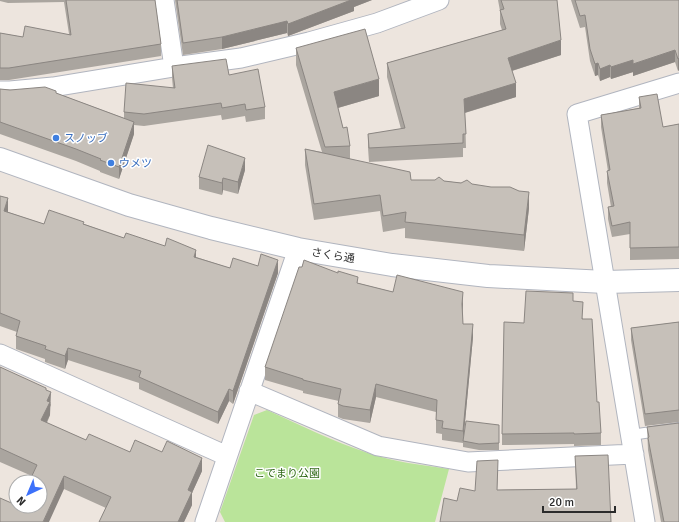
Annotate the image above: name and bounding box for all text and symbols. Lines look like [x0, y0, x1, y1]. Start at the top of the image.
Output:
place label: スノッブ [64, 132, 108, 145]
marker: スノッブ [51, 133, 61, 143]
place label: ウメツ [119, 157, 152, 170]
marker: ウメツ [106, 158, 116, 168]
street label: さくら通 [310, 246, 356, 265]
park label: こでまり公園 [254, 467, 320, 480]
north arrow [8, 474, 48, 514]
scale bar [543, 488, 615, 514]
text: N [14, 493, 29, 508]
text: 20 m [549, 495, 574, 510]

